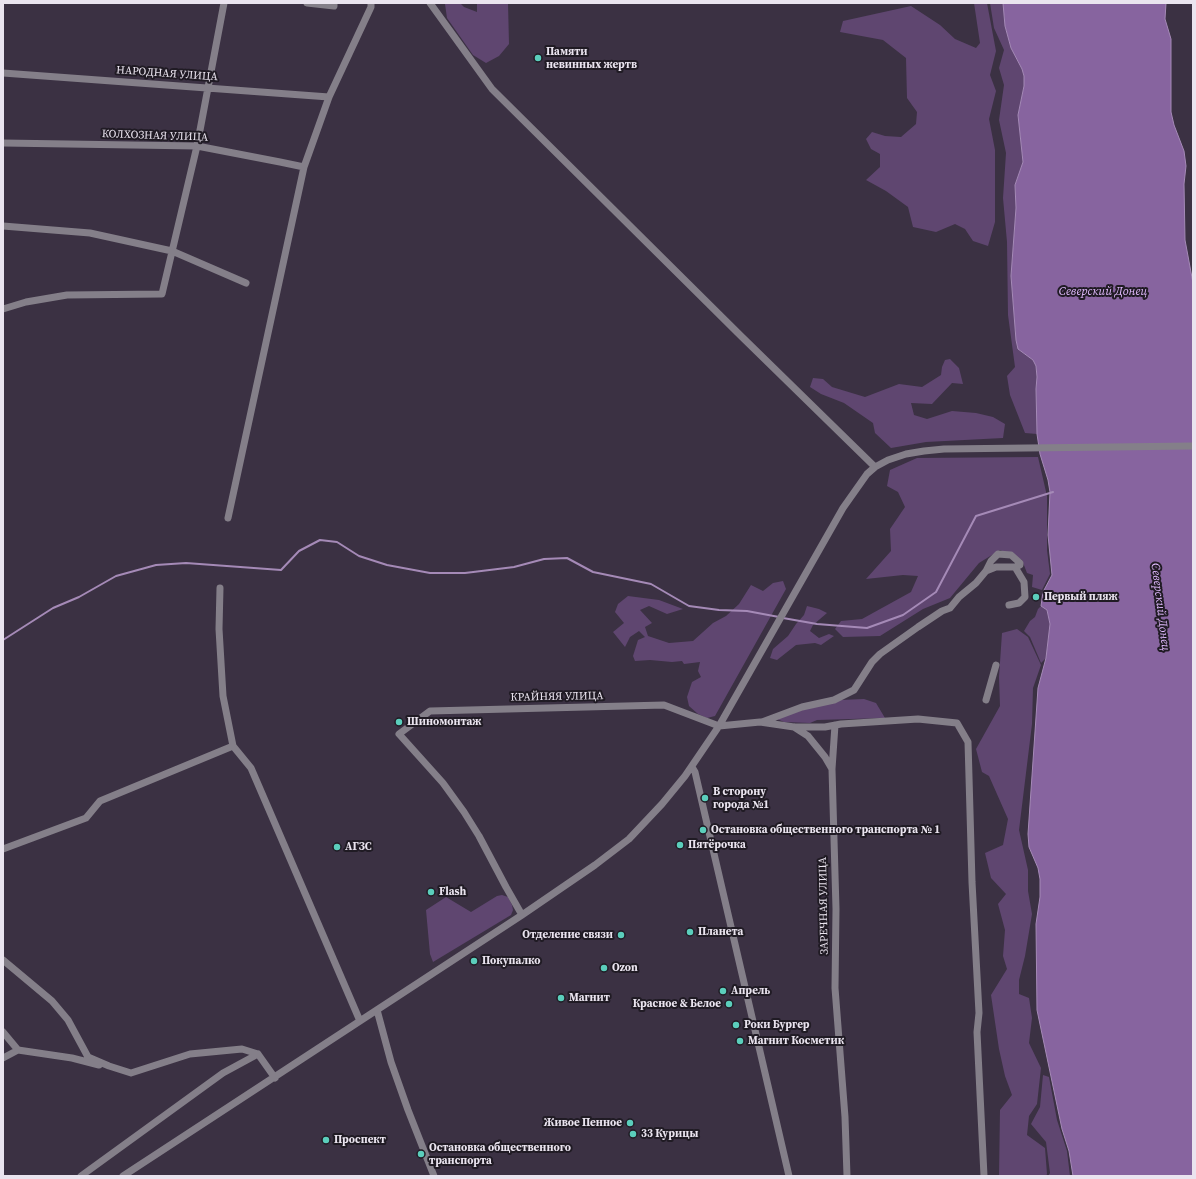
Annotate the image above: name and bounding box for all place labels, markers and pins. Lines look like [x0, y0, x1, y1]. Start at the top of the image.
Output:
place label: Памяти невинных жертв [546, 45, 637, 71]
marker: Памяти невинных жертв [533, 53, 543, 63]
place label: Первый пляж [1044, 590, 1118, 604]
marker: Первый пляж [1031, 592, 1041, 602]
place label: Шиномонтаж [407, 715, 481, 729]
marker: Шиномонтаж [394, 717, 404, 727]
place label: В сторону города №1 [713, 785, 769, 811]
marker: В сторону города №1 [700, 793, 710, 803]
place label: Остановка общественного транспорта № 1 [711, 823, 940, 837]
marker: Остановка общественного транспорта № 1 [698, 825, 708, 835]
place label: Пятёрочка [688, 838, 746, 852]
place label: АГЗС [345, 840, 372, 854]
marker: Пятёрочка [675, 840, 685, 850]
marker: АГЗС [332, 842, 342, 852]
place label: Flash [439, 885, 466, 899]
marker: Flash [426, 887, 436, 897]
place label: Планета [698, 925, 743, 939]
marker: Планета [685, 927, 695, 937]
place label: Отделение связи [522, 928, 613, 942]
marker: Отделение связи [616, 930, 626, 940]
place label: Покупалко [482, 954, 540, 968]
marker: Покупалко [469, 956, 479, 966]
place label: Ozon [612, 961, 638, 975]
marker: Ozon [599, 963, 609, 973]
place label: Апрель [731, 984, 770, 998]
marker: Апрель [718, 986, 728, 996]
place label: Магнит [569, 991, 610, 1005]
marker: Магнит [556, 993, 566, 1003]
place label: Красное & Белое [633, 997, 721, 1011]
marker: Красное & Белое [724, 999, 734, 1009]
place label: Роки Бургер [744, 1018, 809, 1032]
marker: Роки Бургер [731, 1020, 741, 1030]
place label: Магнит Косметик [748, 1034, 844, 1048]
marker: Магнит Косметик [735, 1036, 745, 1046]
place label: Живое Пенное [544, 1116, 622, 1130]
marker: Живое Пенное [625, 1118, 635, 1128]
place label: 33 Курицы [641, 1127, 698, 1141]
marker: 33 Курицы [628, 1129, 638, 1139]
place label: Проспект [334, 1133, 386, 1147]
marker: Проспект [321, 1135, 331, 1145]
place label: Остановка общественного транспорта [429, 1141, 571, 1167]
marker: Остановка общественного транспорта [416, 1149, 426, 1159]

